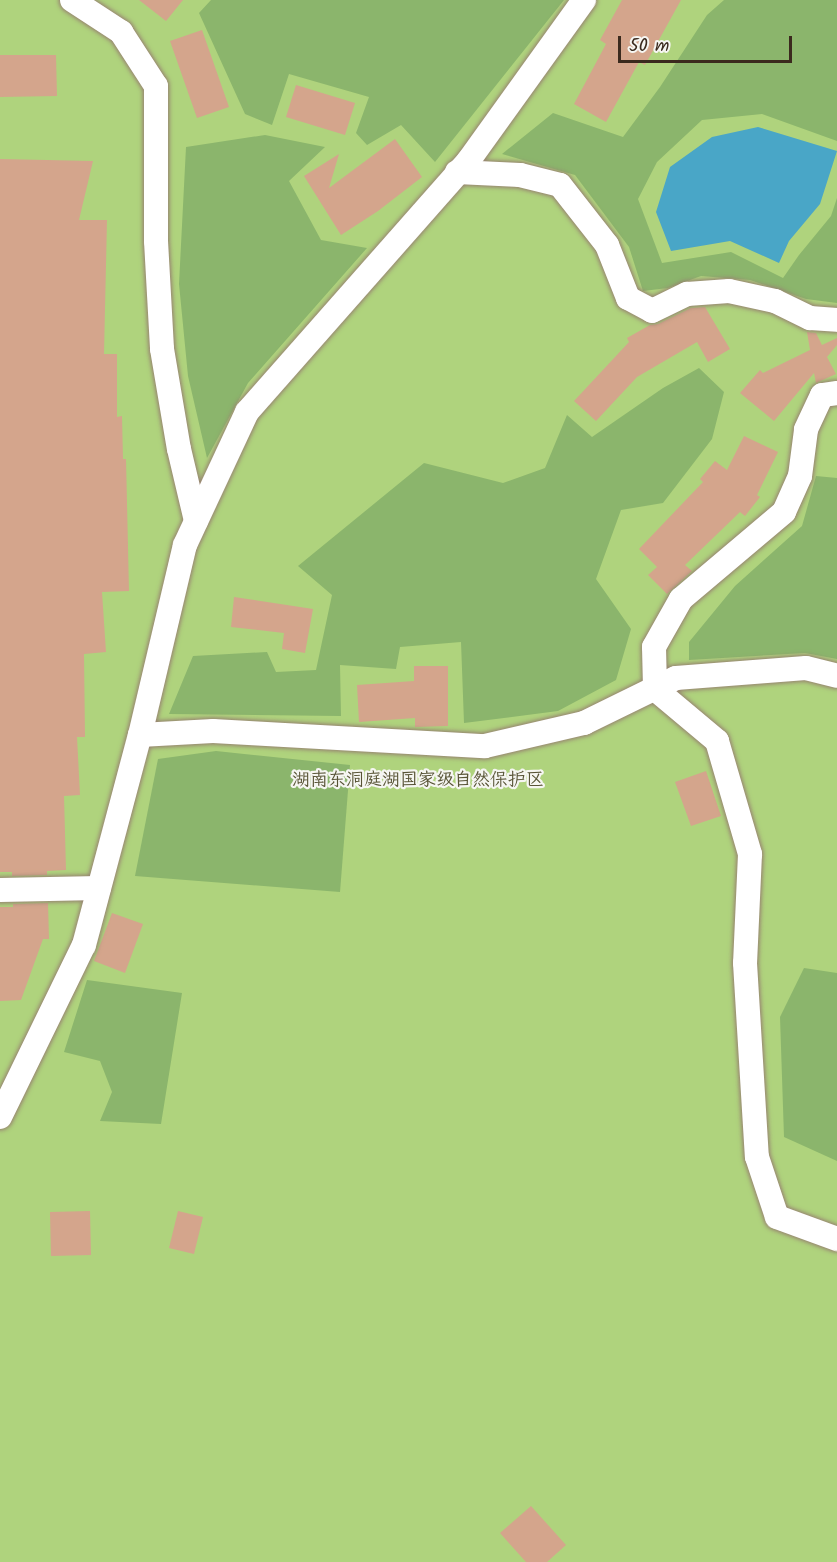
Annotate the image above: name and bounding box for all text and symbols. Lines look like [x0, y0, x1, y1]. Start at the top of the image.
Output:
scale bar [621, 24, 795, 62]
text: 50 m [629, 32, 669, 61]
park label: 湖南东洞庭湖国家级自然保护区 [292, 770, 544, 792]

